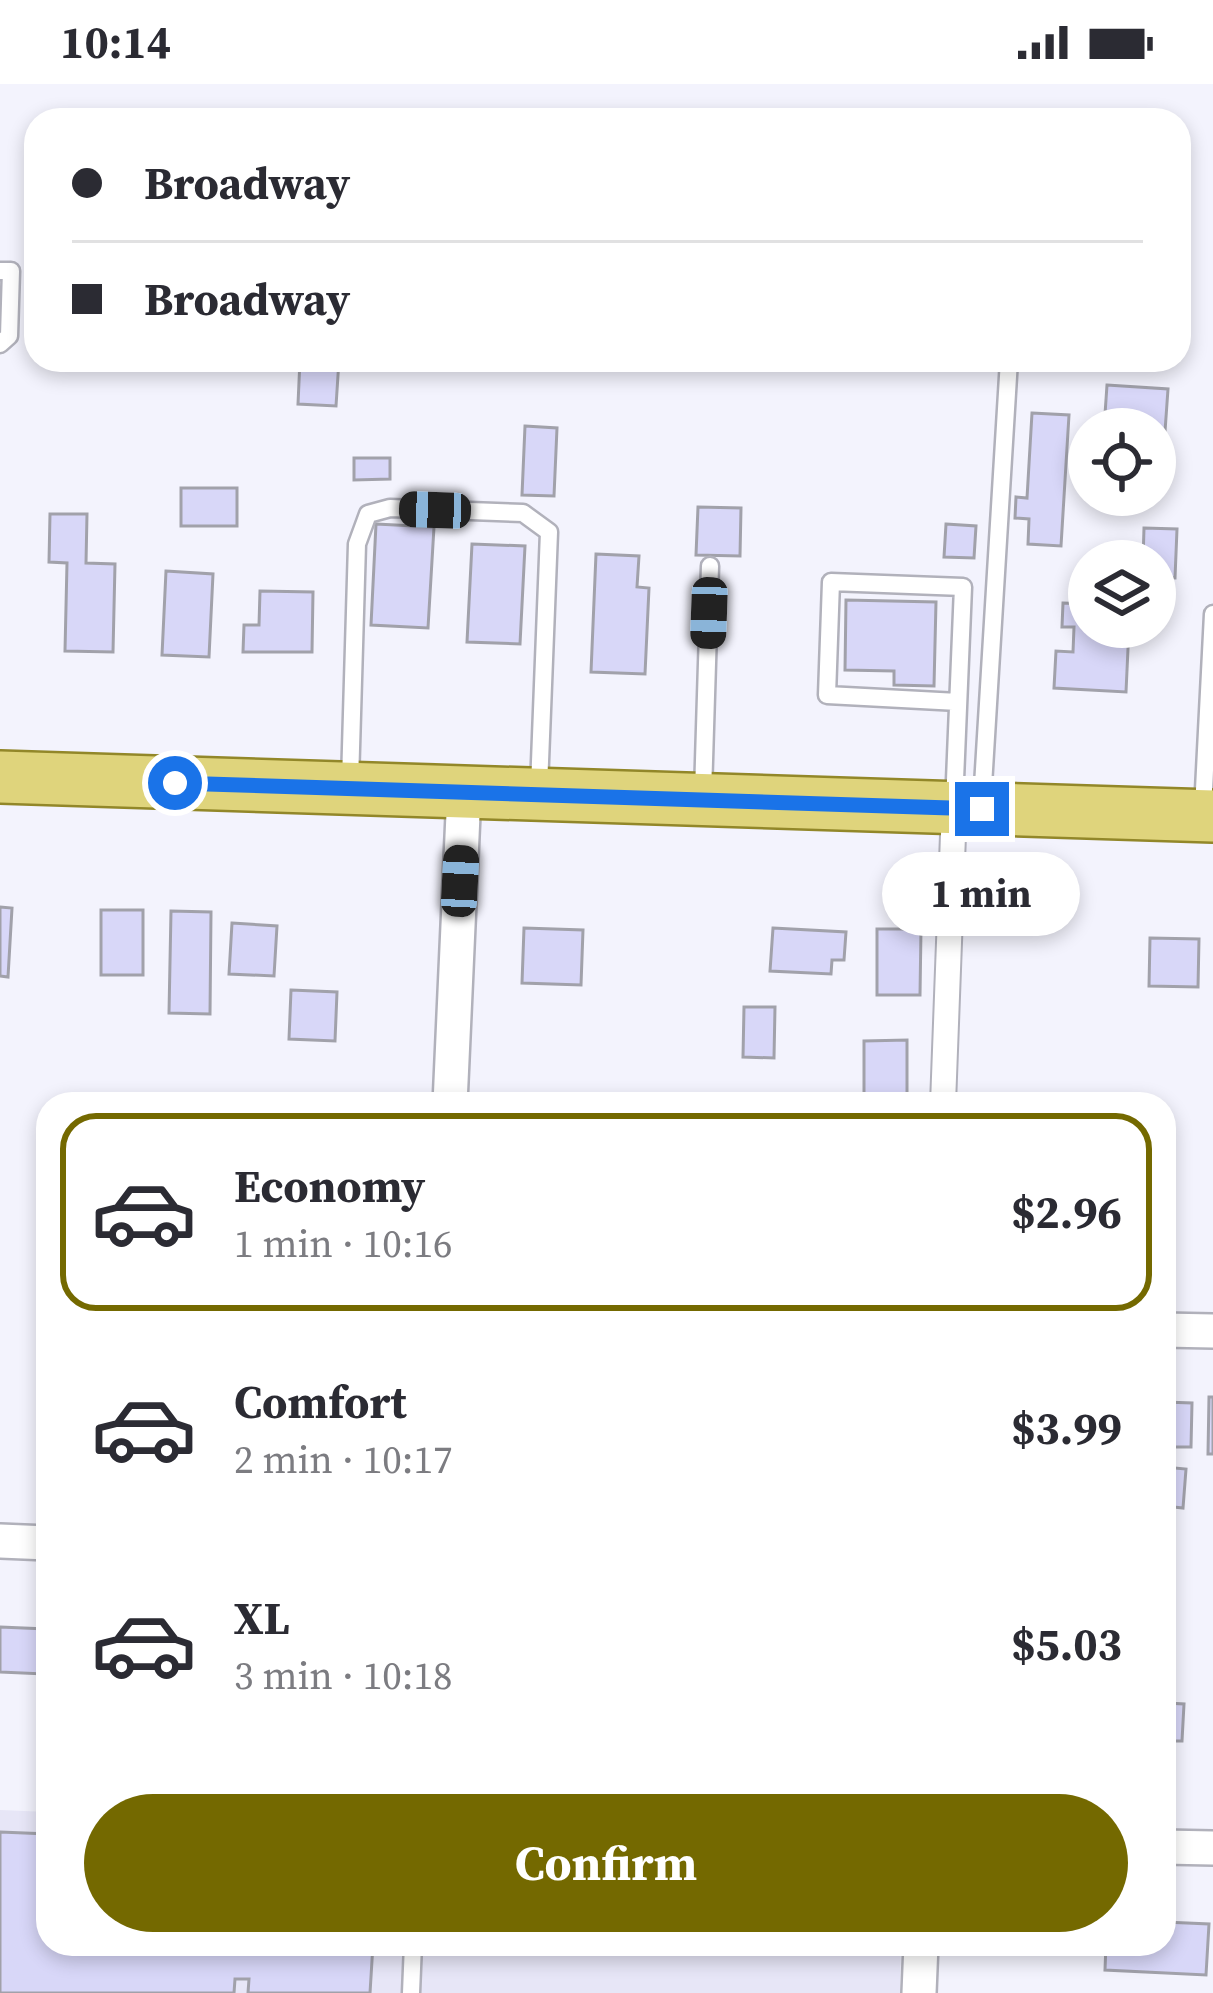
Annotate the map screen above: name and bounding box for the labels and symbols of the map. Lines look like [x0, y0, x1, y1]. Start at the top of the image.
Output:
car [398, 491, 472, 529]
car [690, 576, 728, 650]
route start [148, 756, 202, 810]
route end [955, 782, 1009, 836]
car [440, 844, 480, 918]
callout: 1 min [883, 851, 1081, 935]

